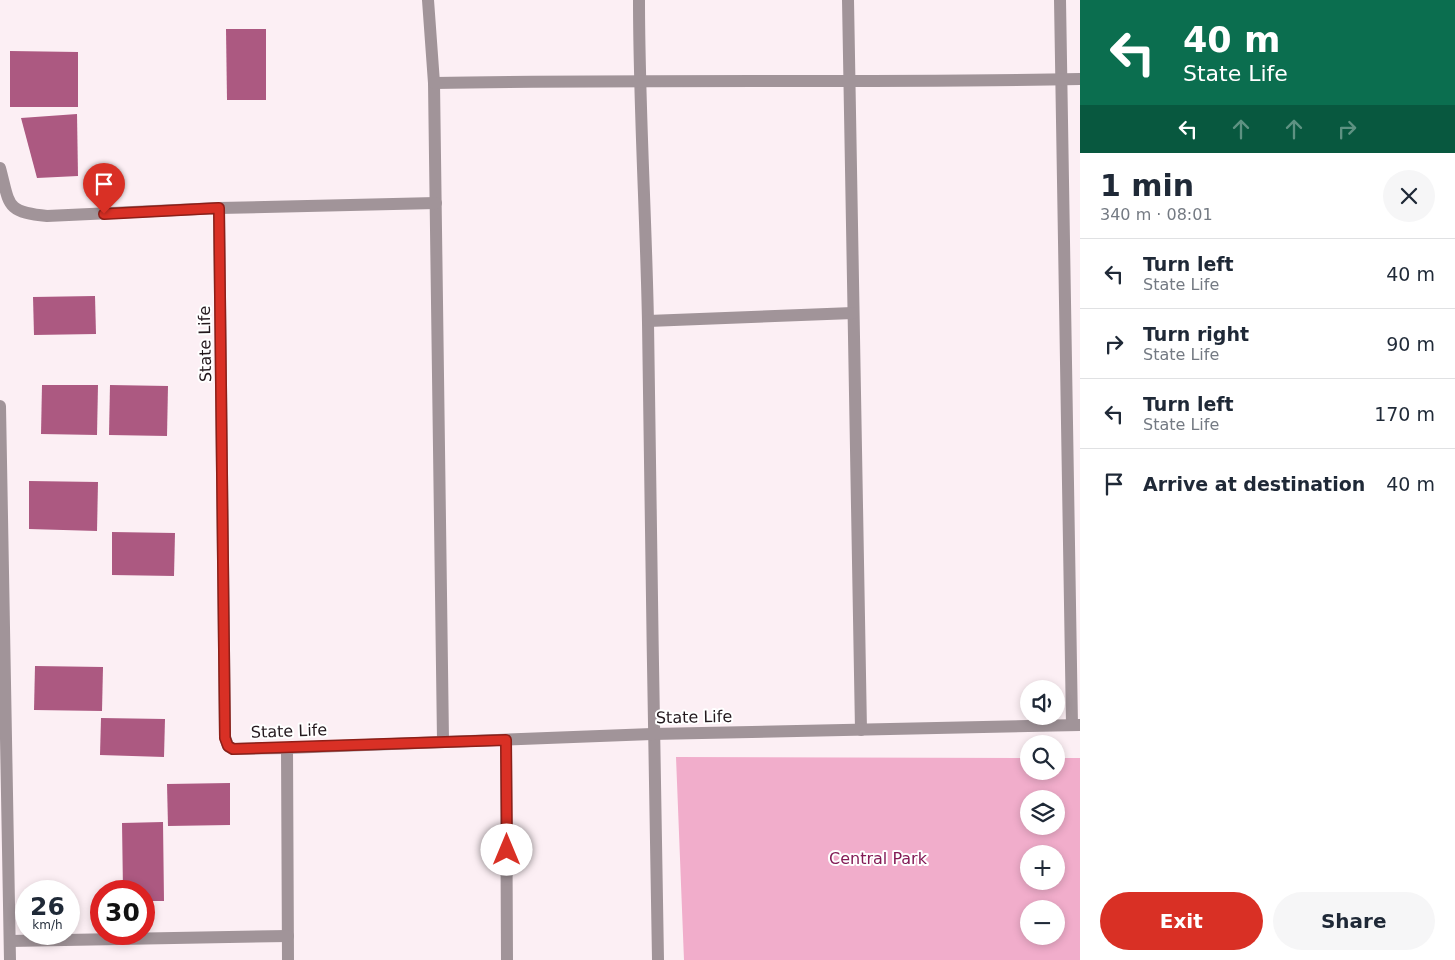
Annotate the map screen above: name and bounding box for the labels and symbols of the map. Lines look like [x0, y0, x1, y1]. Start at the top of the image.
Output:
pin [83, 163, 125, 214]
street label: State Life [195, 306, 215, 382]
street label: State Life [656, 707, 732, 727]
street label: State Life [251, 720, 327, 742]
position arrow [480, 823, 532, 875]
park label: Central Park [829, 849, 928, 868]
speed limit sign: 30 [90, 880, 155, 945]

